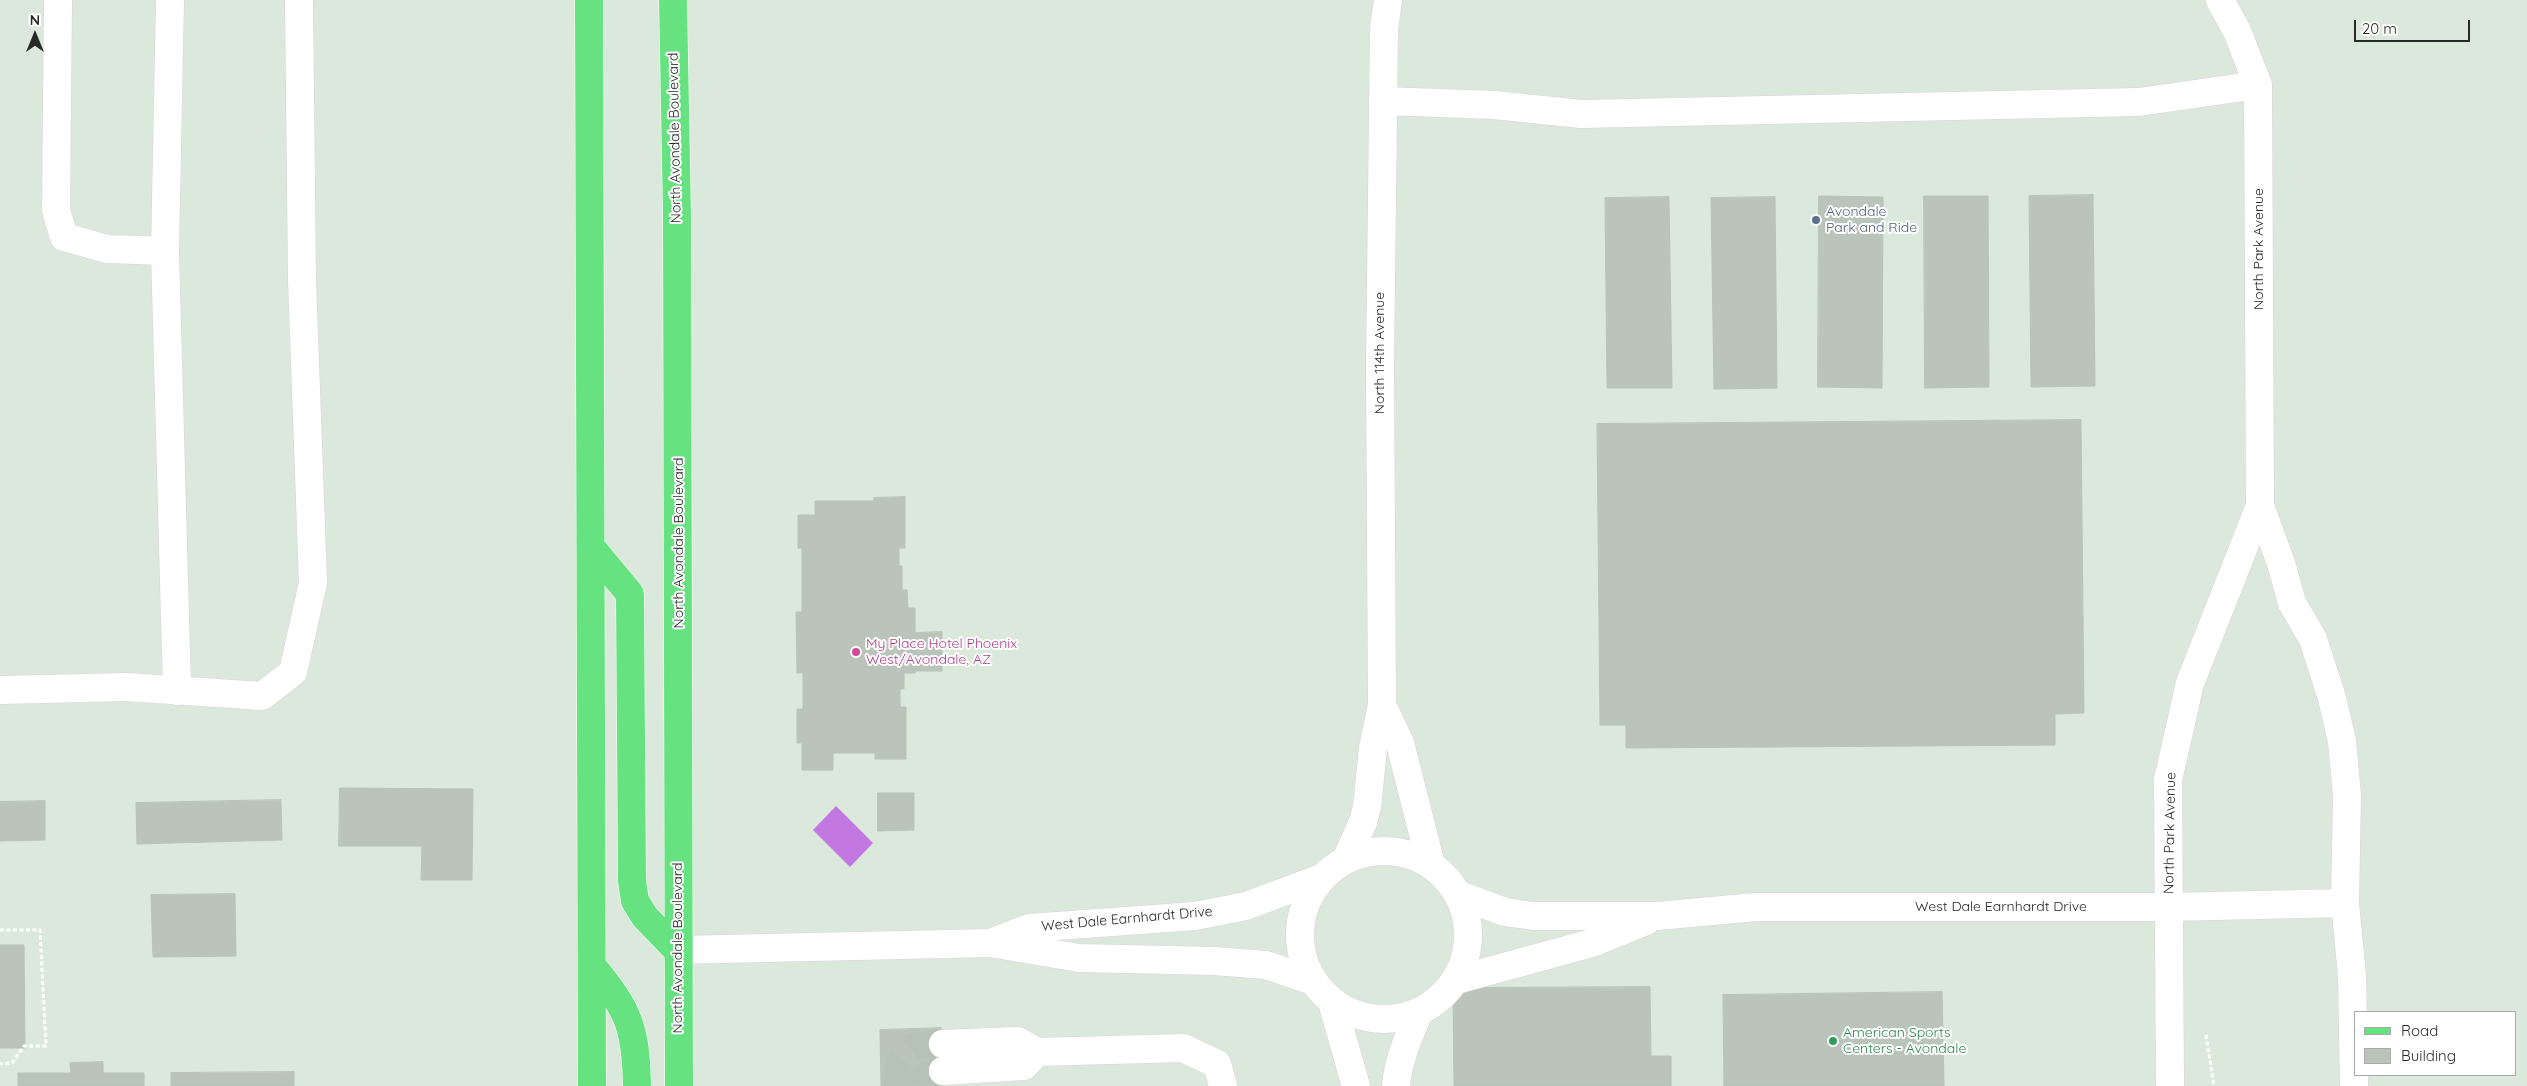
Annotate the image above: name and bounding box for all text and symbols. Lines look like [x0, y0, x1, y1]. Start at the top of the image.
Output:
north arrow [10, 10, 60, 60]
scale bar [2357, 10, 2473, 42]
text: N [30, 11, 40, 29]
text: 20 m [2362, 19, 2397, 38]
street label: North Avondale Boulevard [665, 52, 685, 224]
street label: North Park Avenue [2251, 188, 2267, 310]
place label: Avondale Park and Ride [1826, 204, 1917, 236]
marker: Avondale Park and Ride [1810, 214, 1822, 226]
street label: North 114th Avenue [1372, 292, 1388, 414]
street label: North Avondale Boulevard [671, 458, 687, 628]
place label: My Place Hotel Phoenix West/Avondale, AZ [866, 636, 1017, 669]
marker: My Place Hotel Phoenix West/Avondale, AZ [850, 646, 862, 658]
street label: North Park Avenue [2161, 772, 2179, 894]
street label: North Avondale Boulevard [670, 863, 686, 1033]
street label: West Dale Earnhardt Drive [1915, 899, 2087, 915]
street label: West Dale Earnhardt Drive [1041, 903, 1213, 935]
legend [2354, 1011, 2517, 1076]
text: Road [2401, 1021, 2438, 1040]
place label: American Sports Centers - Avondale [1843, 1025, 1966, 1058]
marker: American Sports Centers - Avondale [1827, 1035, 1839, 1047]
text: Building [2401, 1046, 2456, 1065]

